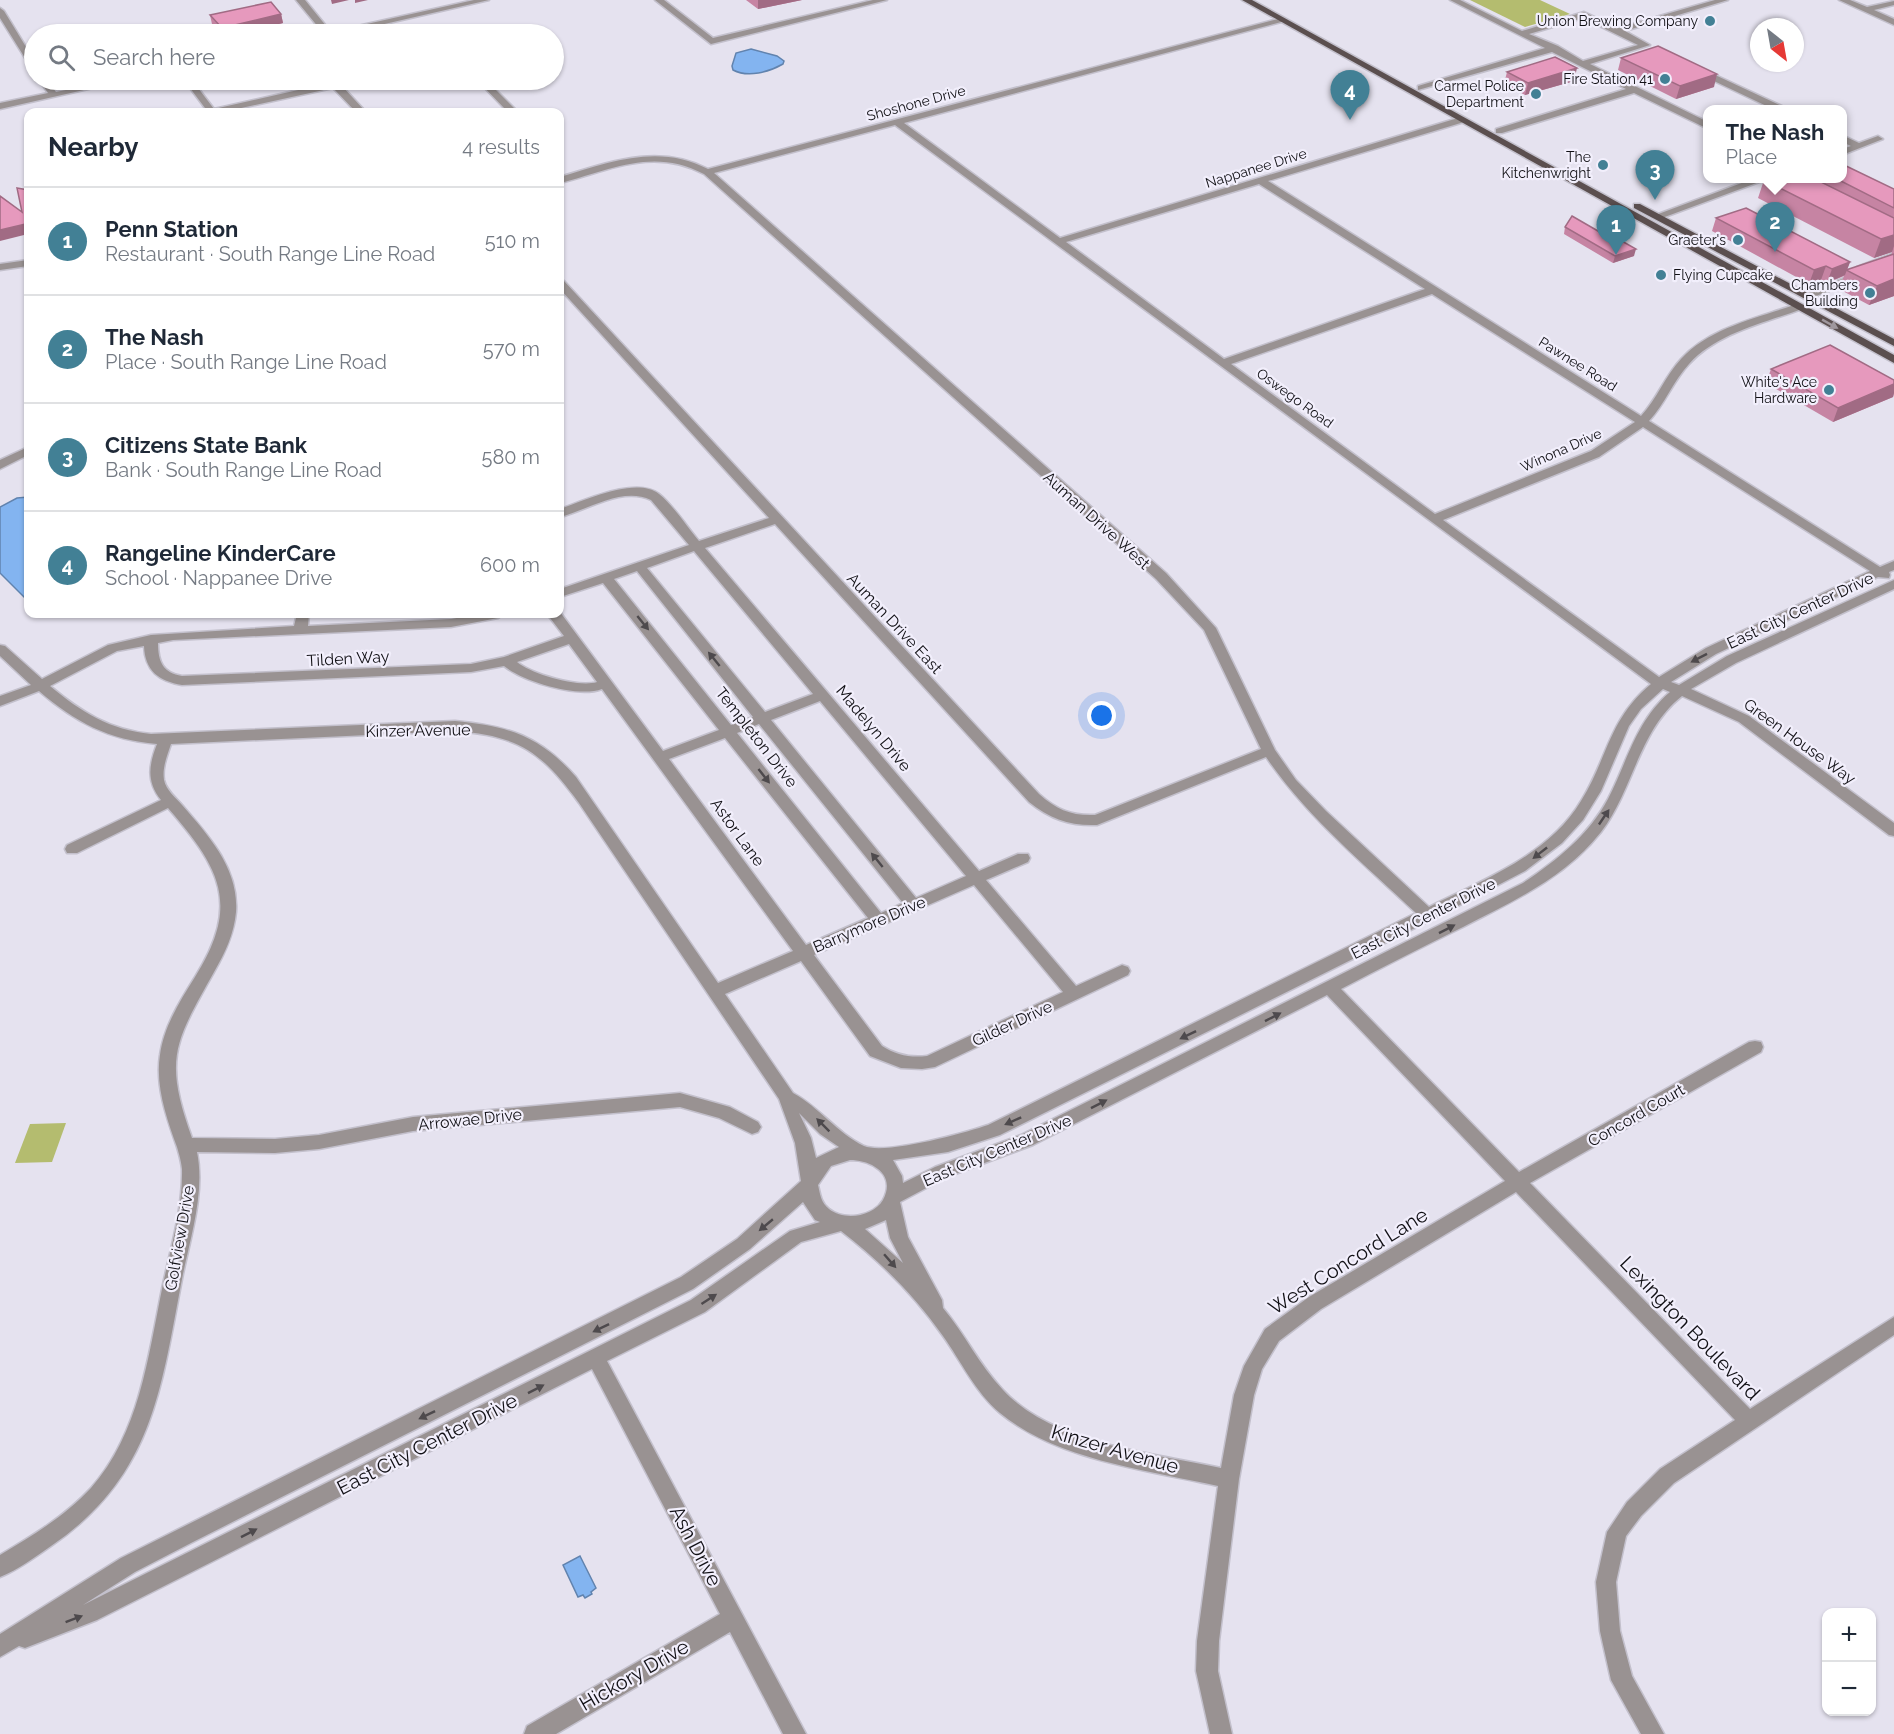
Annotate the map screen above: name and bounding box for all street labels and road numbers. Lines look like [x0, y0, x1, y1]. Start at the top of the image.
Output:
street label: Shoshone Drive [865, 82, 967, 124]
street label: Nappanee Drive [1204, 145, 1308, 191]
street label: Pawnee Road [1536, 334, 1620, 394]
street label: Oswego Road [1254, 365, 1336, 431]
street label: Winona Drive [1518, 425, 1604, 475]
street label: Auman Drive West [1039, 468, 1154, 574]
street label: East City Center Drive [1724, 568, 1876, 653]
street label: Auman Drive East [843, 569, 947, 678]
street label: Tilden Way [306, 647, 390, 670]
street label: Madelyn Drive [832, 681, 915, 775]
street label: Templeton Drive [712, 683, 802, 791]
street label: Green House Way [1740, 695, 1860, 788]
street label: Kinzer Avenue [365, 720, 471, 741]
street label: Astor Lane [707, 795, 769, 870]
street label: East City Center Drive [1348, 874, 1499, 963]
street label: Barrymore Drive [810, 892, 928, 957]
street label: Gilder Drive [969, 997, 1055, 1050]
street label: Concord Court [1585, 1080, 1689, 1151]
street label: Arrowae Drive [417, 1105, 523, 1134]
street label: East City Center Drive [920, 1111, 1074, 1190]
street label: Golfview Drive [161, 1184, 198, 1292]
street label: West Concord Lane [1264, 1202, 1432, 1320]
street label: Lexington Boulevard [1615, 1251, 1765, 1405]
street label: East City Center Drive [333, 1388, 521, 1500]
street label: Kinzer Avenue [1049, 1419, 1182, 1479]
street label: Ash Drive [665, 1502, 727, 1590]
street label: Hickory Drive [575, 1634, 693, 1716]

